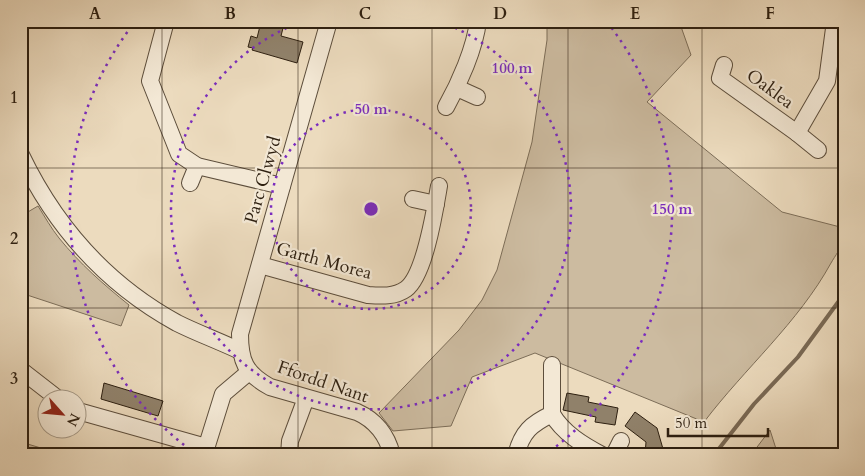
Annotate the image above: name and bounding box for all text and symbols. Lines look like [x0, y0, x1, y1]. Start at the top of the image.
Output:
text: A [89, 3, 101, 25]
text: B [224, 3, 236, 25]
text: C [359, 3, 371, 25]
text: D [493, 3, 507, 25]
text: E [630, 3, 640, 25]
text: F [765, 3, 775, 25]
text: 100 m [492, 58, 533, 78]
street label: Oaklea [741, 63, 799, 115]
text: 1 [10, 87, 18, 109]
text: 50 m [354, 99, 388, 119]
street label: Parc Clwyd [239, 133, 288, 227]
text: 150 m [652, 199, 693, 219]
centre of rings [362, 200, 380, 218]
text: 2 [10, 228, 18, 250]
street label: Garth Morea [273, 236, 375, 286]
street label: Ffordd Nant [274, 355, 372, 409]
text: 3 [10, 368, 18, 390]
north arrow [38, 388, 88, 438]
scale bar [668, 406, 768, 438]
text: N [62, 410, 84, 429]
text: 50 m [675, 413, 707, 433]

